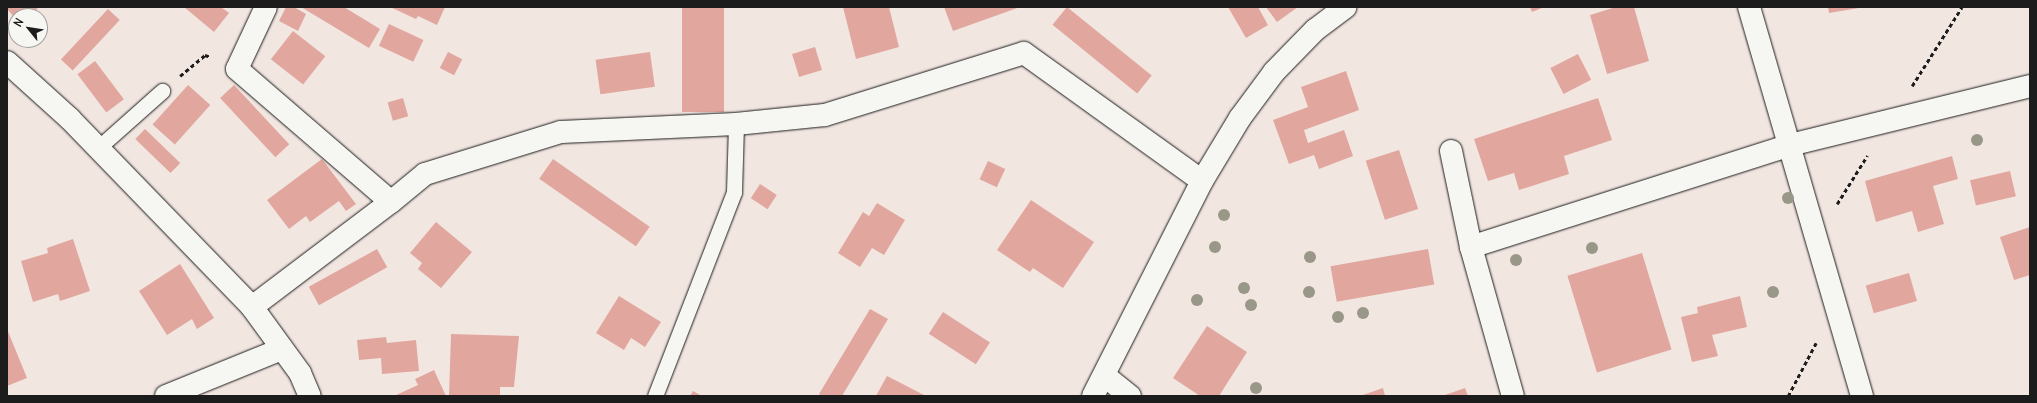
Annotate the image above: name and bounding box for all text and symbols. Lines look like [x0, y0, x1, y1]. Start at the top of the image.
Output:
north arrow [8, 8, 48, 48]
text: N [11, 16, 26, 29]

